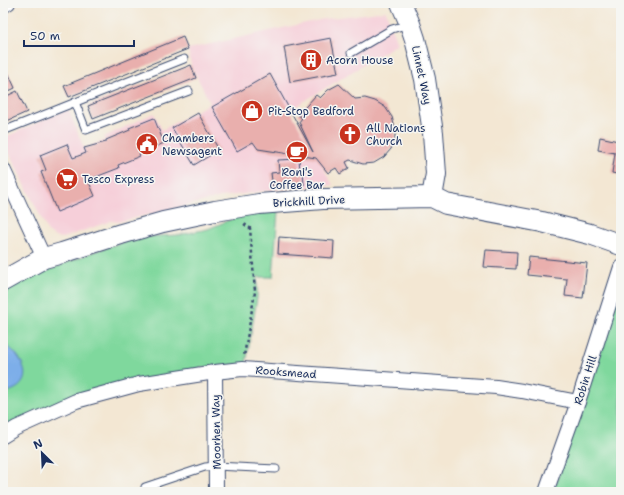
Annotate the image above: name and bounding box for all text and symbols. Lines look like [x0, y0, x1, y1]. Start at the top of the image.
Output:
scale bar [24, 22, 134, 48]
text: 50 m [30, 28, 60, 44]
street label: Linnet Way [408, 44, 435, 106]
building icon: Acorn House [298, 47, 324, 73]
place label: Acorn House [326, 53, 394, 68]
shop icon: Pit-Stop Bedford [239, 98, 265, 124]
place label: Pit-Stop Bedford [268, 104, 354, 119]
church icon: All Nations Church [337, 121, 363, 147]
place label: All Nations Church [366, 121, 426, 149]
public building icon: Chambers Newsagent [134, 131, 160, 157]
place label: Chambers Newsagent [162, 131, 222, 159]
cafe icon: Roni's Coffee Bar [284, 139, 310, 165]
place label: Roni's Coffee Bar [269, 165, 325, 193]
supermarket icon: Tesco Express [54, 166, 80, 192]
place label: Tesco Express [82, 172, 155, 187]
street label: Brickhill Drive [272, 192, 346, 211]
street label: Robin Hill [570, 353, 601, 407]
street label: Rooksmead [255, 363, 317, 382]
street label: Moorhen Way [208, 394, 225, 470]
north arrow [22, 433, 62, 473]
text: N [31, 436, 45, 453]

